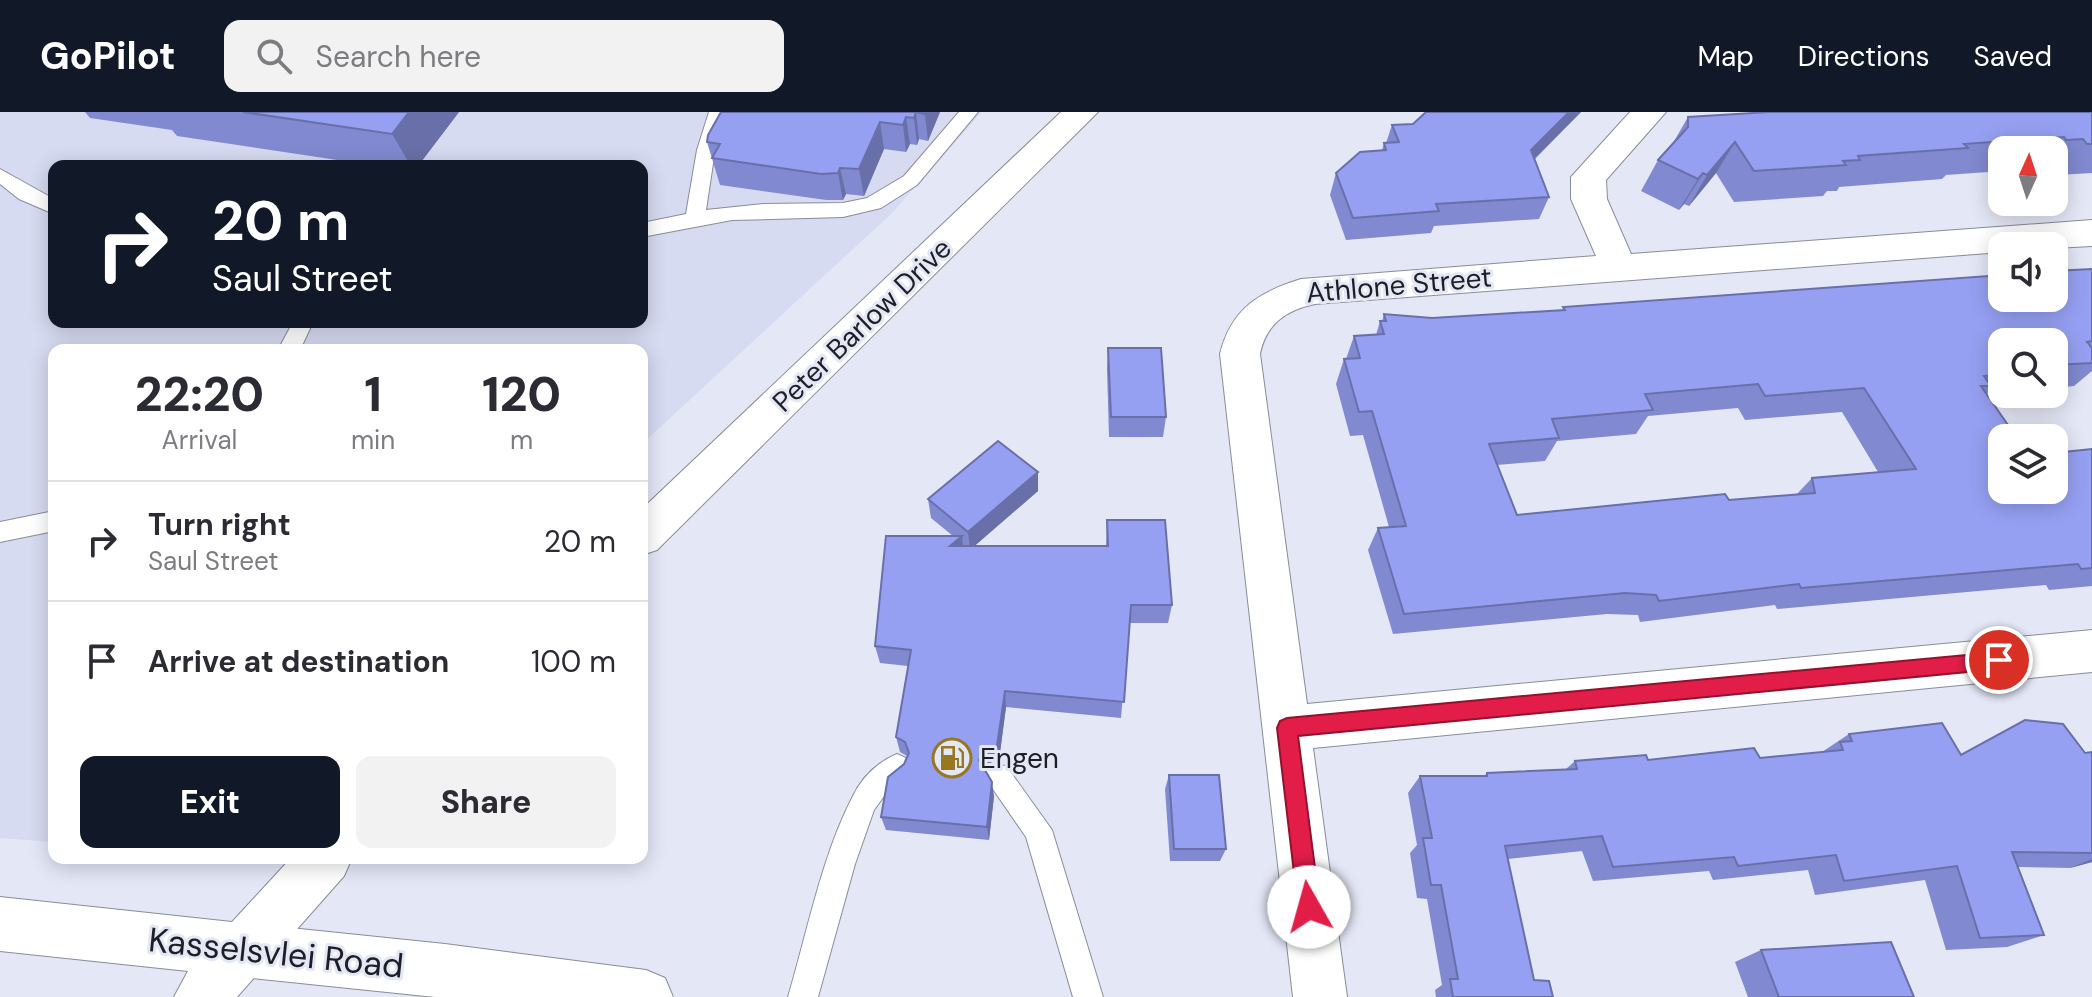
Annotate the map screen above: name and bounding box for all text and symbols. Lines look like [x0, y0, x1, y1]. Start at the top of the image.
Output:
search box [224, 20, 784, 92]
text: GoPilot [40, 31, 176, 81]
icon: search [252, 34, 296, 78]
text: Search here [316, 37, 481, 76]
text: Map [1697, 38, 1754, 75]
text: Directions [1798, 38, 1930, 75]
text: Saved [1974, 38, 2052, 75]
north arrow [1988, 136, 2068, 216]
map controls [1988, 136, 2068, 504]
text: 20 m [212, 184, 349, 257]
icon: right [80, 192, 184, 296]
street label: Peter Barlow Drive [765, 230, 959, 420]
button: sound [1988, 232, 2068, 312]
text: Saul Street [212, 255, 393, 302]
street label: Athlone Street [1305, 258, 1493, 312]
button: search [1988, 328, 2068, 408]
text: 22:20 [135, 363, 264, 426]
text: 1 [364, 363, 382, 426]
text: 120 [482, 363, 561, 426]
text: Arrival [162, 423, 237, 457]
text: min [351, 423, 395, 457]
text: m [510, 423, 533, 457]
button: layers [1988, 424, 2068, 504]
text: Turn right [148, 505, 291, 544]
icon: right [80, 519, 124, 563]
text: 20 m [544, 522, 616, 561]
text: Saul Street [148, 544, 279, 578]
pin [1965, 626, 2033, 694]
icon: arrive [1977, 638, 2021, 682]
icon: arrive [80, 639, 124, 683]
text: Arrive at destination [148, 642, 449, 681]
text: 100 m [531, 642, 616, 681]
fuel station icon: Engen [931, 737, 973, 779]
place label: Engen [980, 740, 1059, 777]
button: Exit [80, 756, 340, 848]
button: Share [356, 756, 616, 848]
position arrow [1267, 865, 1351, 949]
street label: Kasselsvlei Road [146, 917, 406, 989]

